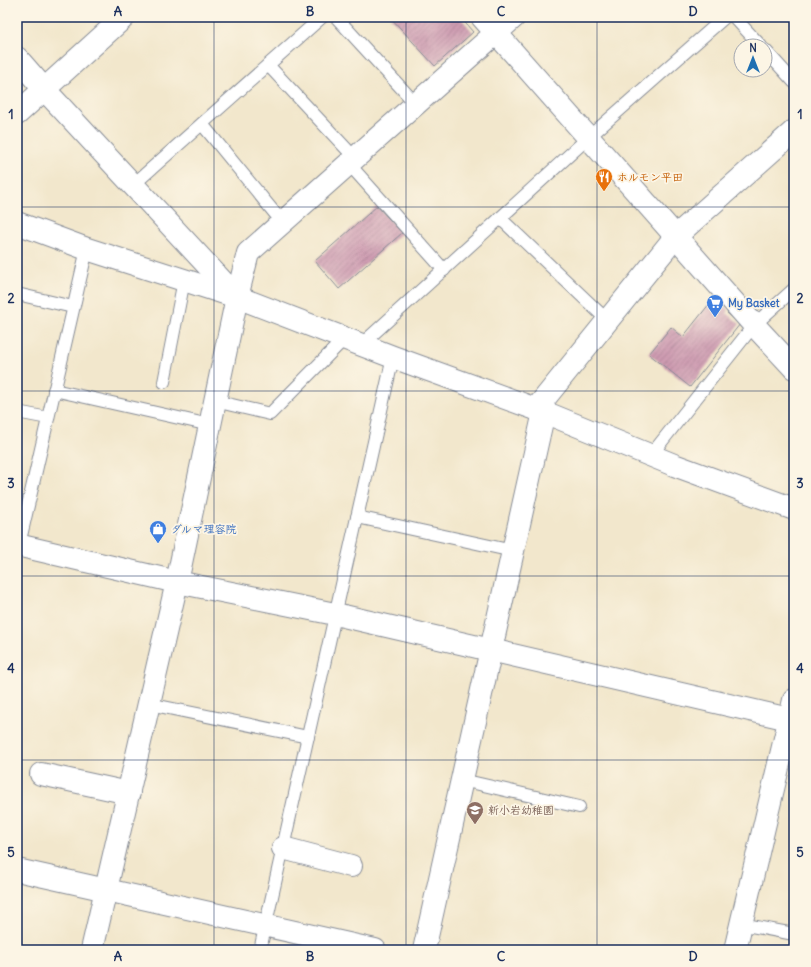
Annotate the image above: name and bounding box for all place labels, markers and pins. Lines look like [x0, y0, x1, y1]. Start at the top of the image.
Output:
restaurant icon: ホルモン平田 [594, 167, 614, 192]
place label: ホルモン平田 [617, 170, 683, 184]
supermarket icon: My Basket [705, 293, 725, 318]
place label: My Basket [728, 296, 780, 311]
shop icon: ダルマ理容院 [148, 519, 168, 544]
place label: ダルマ理容院 [171, 522, 237, 536]
school or university icon: 新小岩幼稚園 [465, 800, 485, 825]
place label: 新小岩幼稚園 [488, 803, 554, 817]

